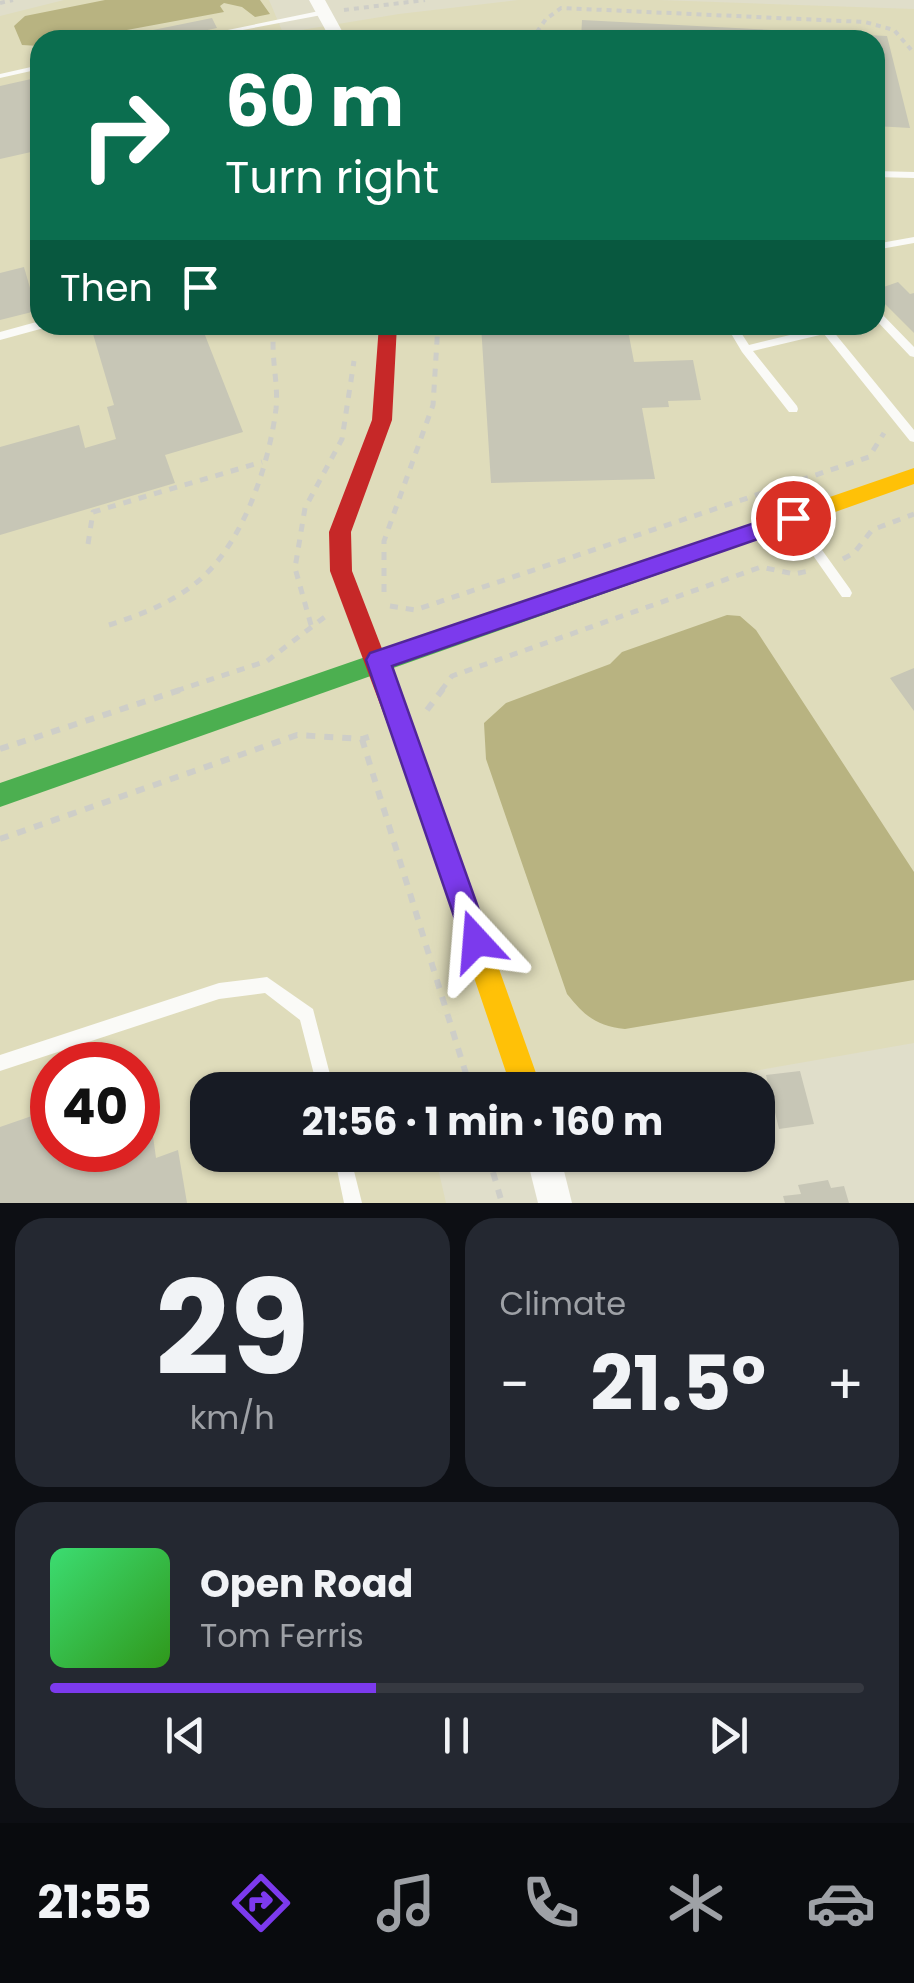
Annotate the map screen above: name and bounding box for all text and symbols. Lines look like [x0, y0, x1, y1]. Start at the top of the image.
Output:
text: 60 m [225, 52, 404, 151]
icon: right [60, 70, 190, 200]
text: Turn right [225, 146, 439, 209]
icon: arrive [173, 260, 228, 315]
text: Then [60, 261, 153, 314]
pin [751, 476, 836, 561]
icon: arrive [766, 491, 821, 546]
position arrow [424, 889, 528, 993]
speed limit sign: 40 [30, 1042, 160, 1172]
text: 21:56 · 1 min · 160 m [302, 1095, 663, 1148]
text: 29 [155, 1237, 309, 1420]
text: Climate [500, 1281, 626, 1326]
text: 21.5° [590, 1331, 766, 1436]
text: − [500, 1346, 530, 1423]
text: + [826, 1346, 864, 1423]
text: km/h [190, 1395, 275, 1440]
text: Open Road [200, 1557, 413, 1610]
text: Tom Ferris [200, 1613, 364, 1658]
icon: previous [158, 1708, 213, 1763]
icon: pause [429, 1708, 484, 1763]
icon: next [701, 1708, 756, 1763]
icon: directions [226, 1868, 296, 1938]
icon: music [371, 1868, 441, 1938]
icon: phone [516, 1868, 586, 1938]
icon: climate [661, 1868, 731, 1938]
icon: car [806, 1868, 876, 1938]
text: 21:55 [38, 1871, 151, 1934]

